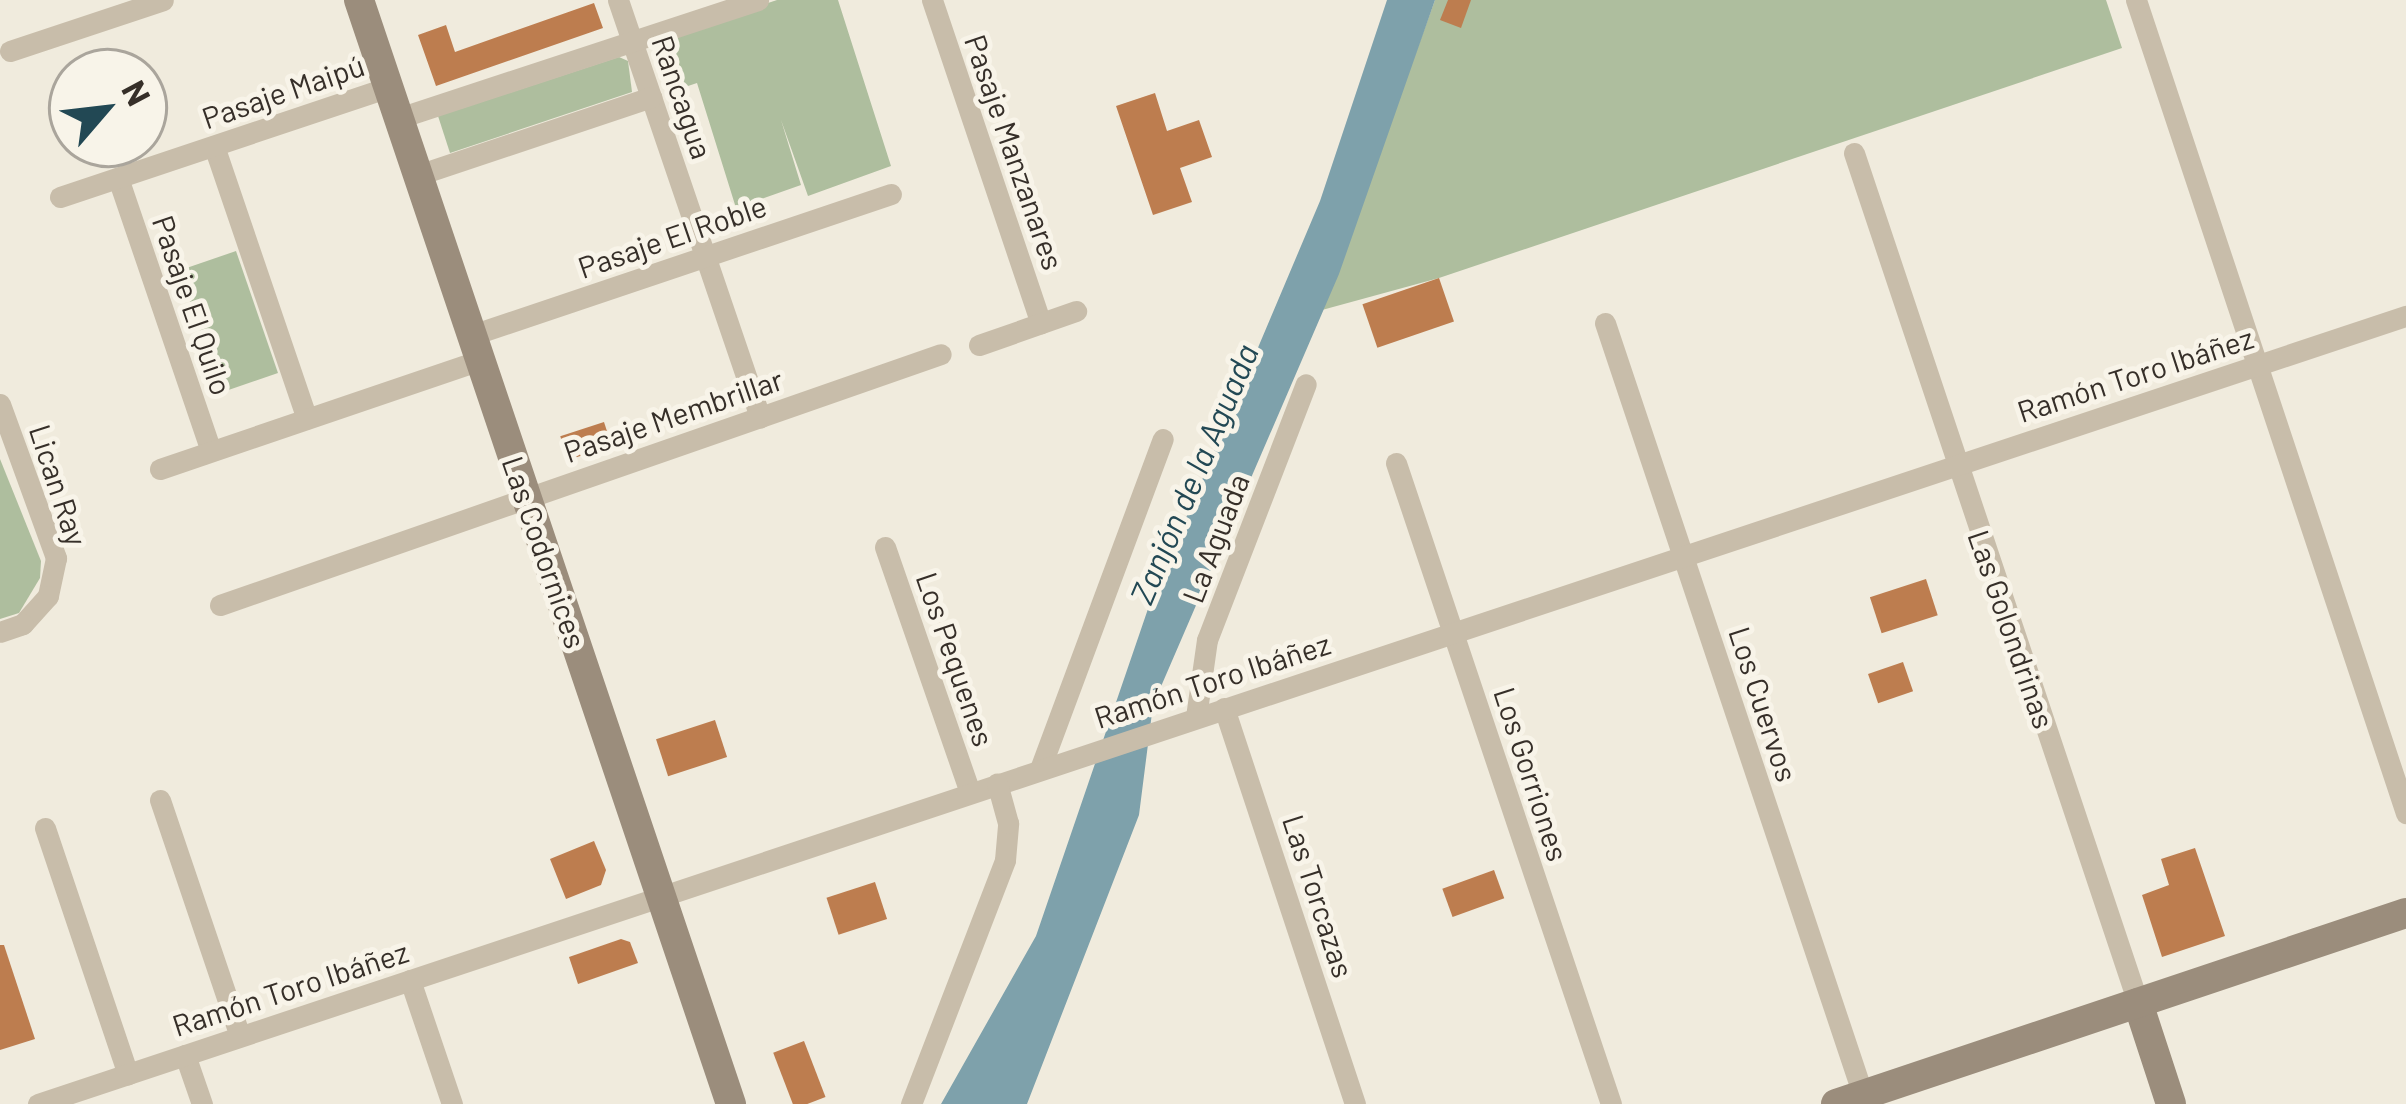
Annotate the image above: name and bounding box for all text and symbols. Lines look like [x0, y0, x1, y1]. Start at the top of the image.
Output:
street label: Pasaje Manzanares [958, 30, 1072, 274]
street label: Rancagua [645, 31, 721, 163]
street label: Pasaje Maipú [197, 46, 369, 136]
north arrow [48, 48, 168, 168]
text: N [114, 73, 160, 112]
street label: Pasaje El Roble [573, 187, 771, 285]
street label: Pasaje El Quilo [145, 211, 241, 399]
street label: Ramón Toro Ibáñez [2012, 319, 2258, 429]
water label: Zanjón de la Aguada [1121, 338, 1267, 610]
street label: Pasaje Membrillar [559, 361, 787, 469]
street label: Lican Ray [23, 420, 95, 550]
street label: Las Codornices [495, 451, 595, 653]
street label: La Aguada [1174, 468, 1256, 608]
street label: Las Golondrinas [1961, 525, 2063, 733]
street label: Los Pequenes [909, 567, 1003, 751]
street label: Los Cuervos [1722, 622, 1806, 786]
street label: Ramón Toro Ibáñez [1089, 625, 1335, 735]
street label: Los Gorriones [1487, 683, 1577, 865]
street label: Las Torcazas [1276, 810, 1362, 982]
street label: Ramón Toro Ibáñez [167, 933, 413, 1043]

